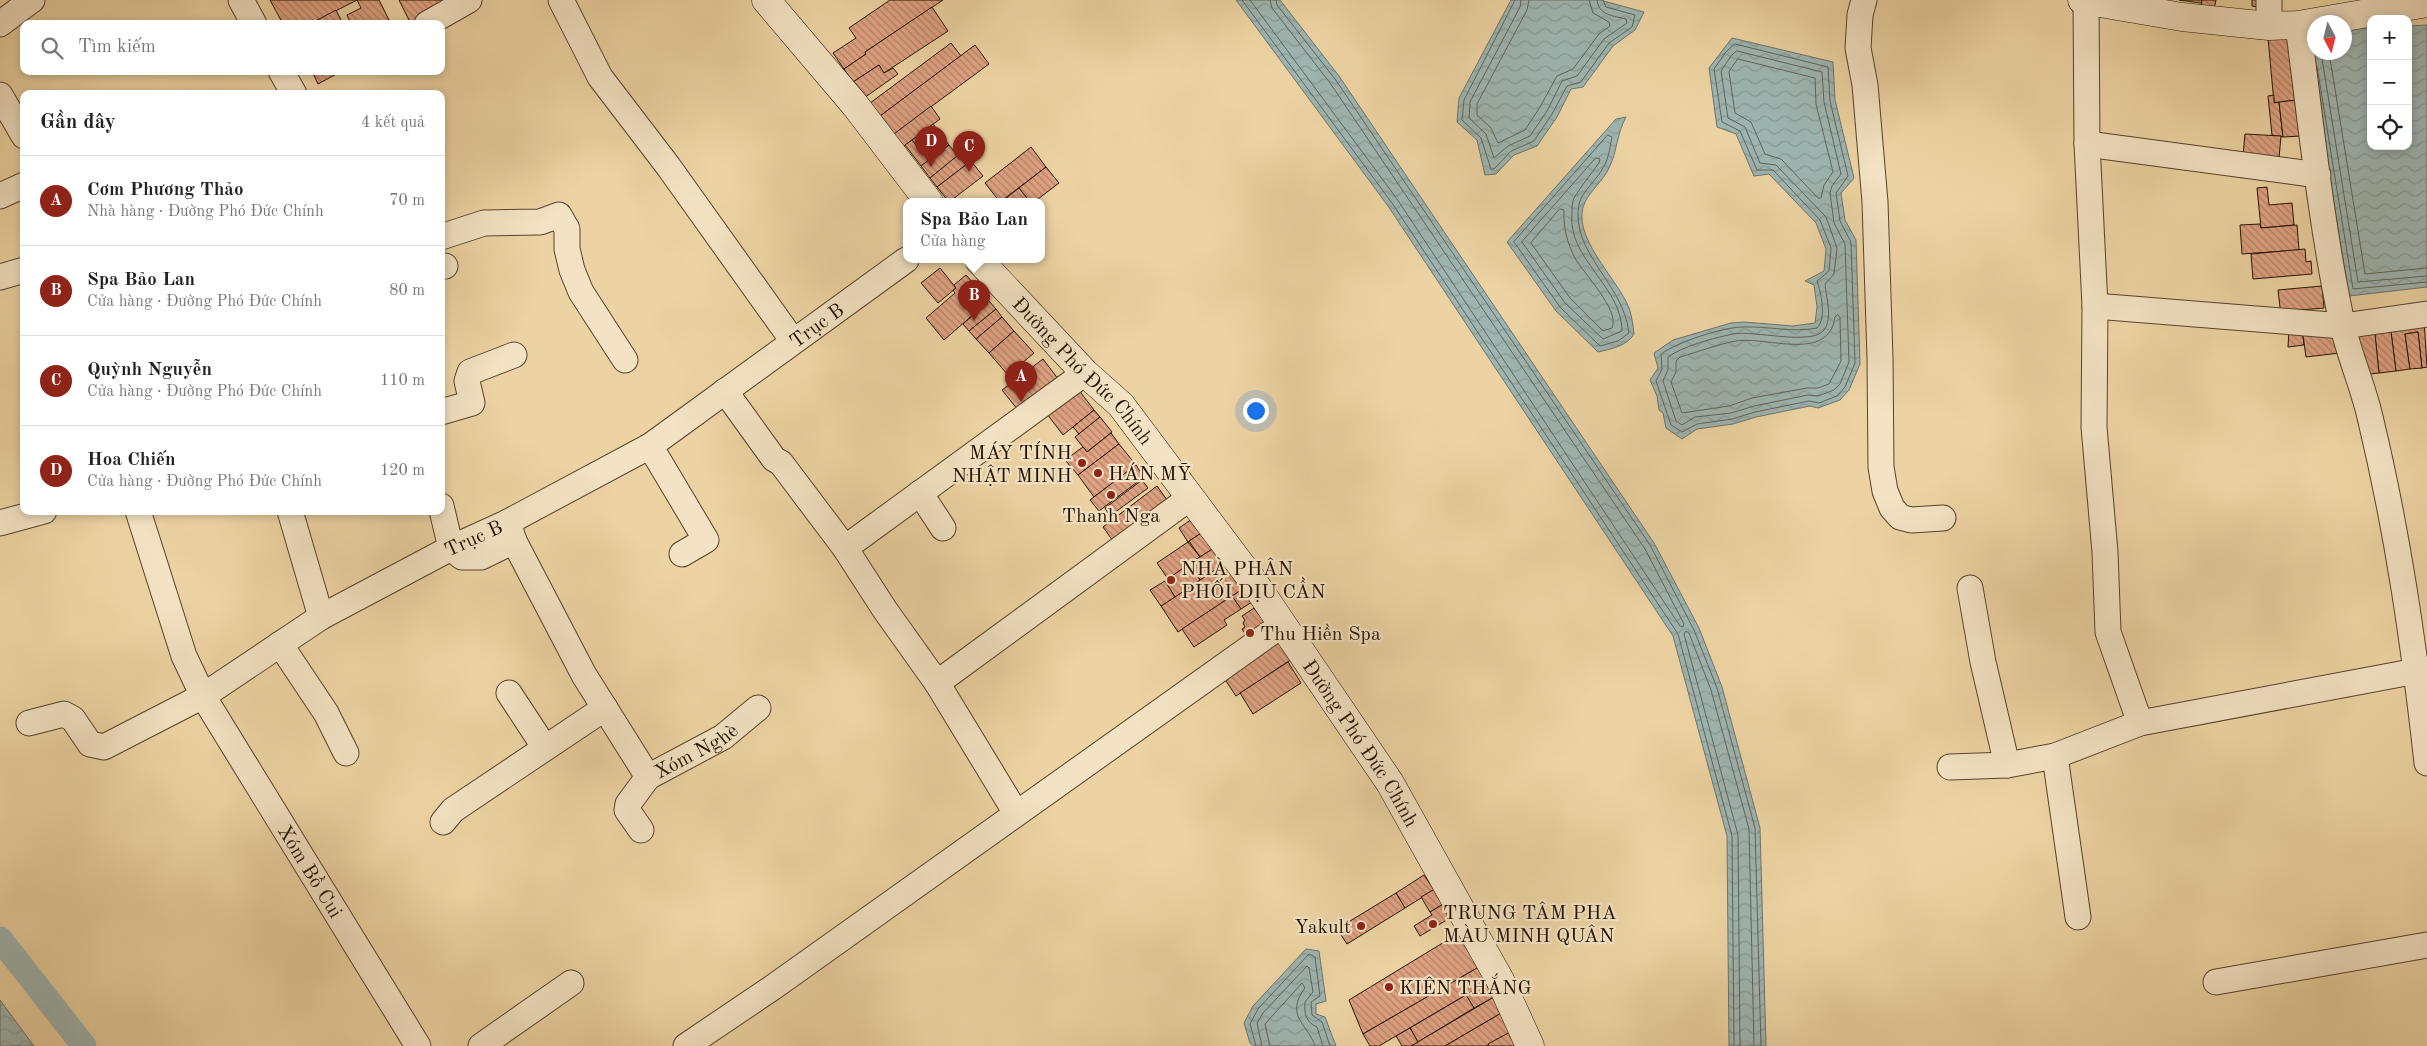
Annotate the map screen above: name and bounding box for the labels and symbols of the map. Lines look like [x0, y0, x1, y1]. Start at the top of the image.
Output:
north arrow [2307, 15, 2352, 60]
pin: D [915, 126, 947, 167]
pin: C [953, 131, 985, 172]
pin: B [958, 280, 990, 321]
street label: Đường Phó Đức Chính [1008, 294, 1155, 449]
street label: Trục B [787, 301, 848, 353]
pin: A [1005, 361, 1037, 402]
your location [1243, 398, 1269, 424]
place label: MÁY TÍNH NHẬT MINH [952, 441, 1072, 487]
marker: MÁY TÍNH NHẬT MINH [1076, 457, 1088, 469]
place label: HÁN MỸ [1108, 462, 1192, 485]
marker: HÁN MỸ [1092, 467, 1104, 479]
marker: Thanh Nga [1105, 489, 1117, 501]
place label: Thanh Nga [1062, 507, 1160, 527]
street label: Trục B [442, 518, 506, 561]
place label: NHÀ PHÂN PHỐI DỊU CẦN [1181, 557, 1326, 603]
marker: NHÀ PHÂN PHỐI DỊU CẦN [1165, 574, 1177, 586]
place label: Thu Hiền Spa [1260, 623, 1381, 645]
marker: Thu Hiền Spa [1244, 627, 1256, 639]
street label: Đường Phó Đức Chính [1298, 657, 1421, 831]
street label: Xóm Nghè [652, 721, 743, 784]
street label: Xóm Bồ Cui [273, 822, 345, 922]
place label: TRUNG TÂM PHA MÀU MINH QUÂN [1443, 901, 1617, 947]
place label: Yakult [1294, 918, 1351, 938]
marker: TRUNG TÂM PHA MÀU MINH QUÂN [1427, 918, 1439, 930]
marker: Yakult [1355, 920, 1367, 932]
place label: KIÊN THẮNG [1399, 973, 1532, 999]
marker: KIÊN THẮNG [1383, 981, 1395, 993]

